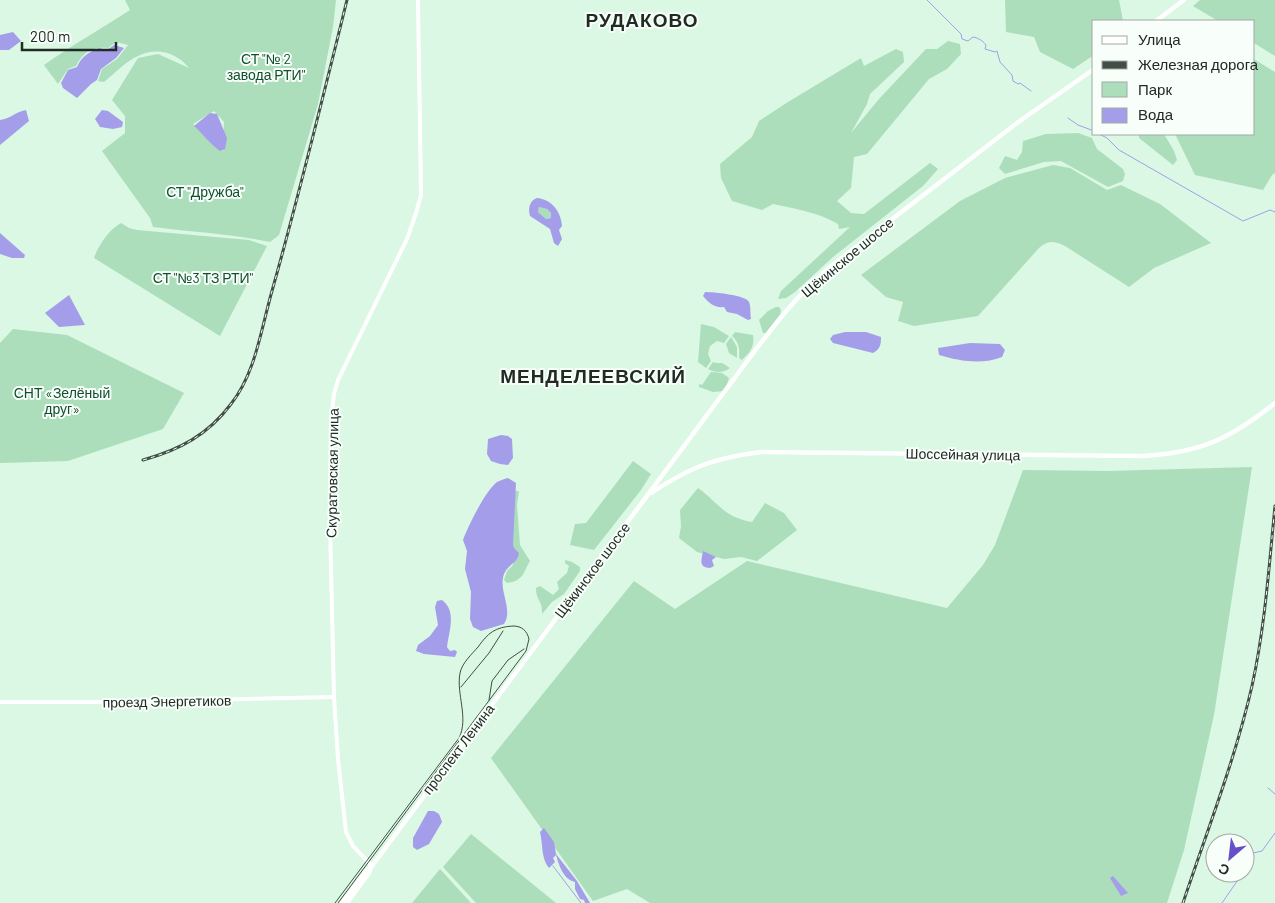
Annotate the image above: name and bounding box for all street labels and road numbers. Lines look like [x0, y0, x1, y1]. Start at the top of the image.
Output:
street label: Щёкинское шоссе [797, 213, 897, 300]
street label: Скуратовская улица [322, 408, 342, 538]
street label: Шоссейная улица [906, 445, 1021, 464]
street label: Щёкинское шоссе [551, 519, 634, 621]
street label: проезд Энергетиков [102, 691, 232, 711]
street label: проспект Ленина [418, 700, 498, 798]

